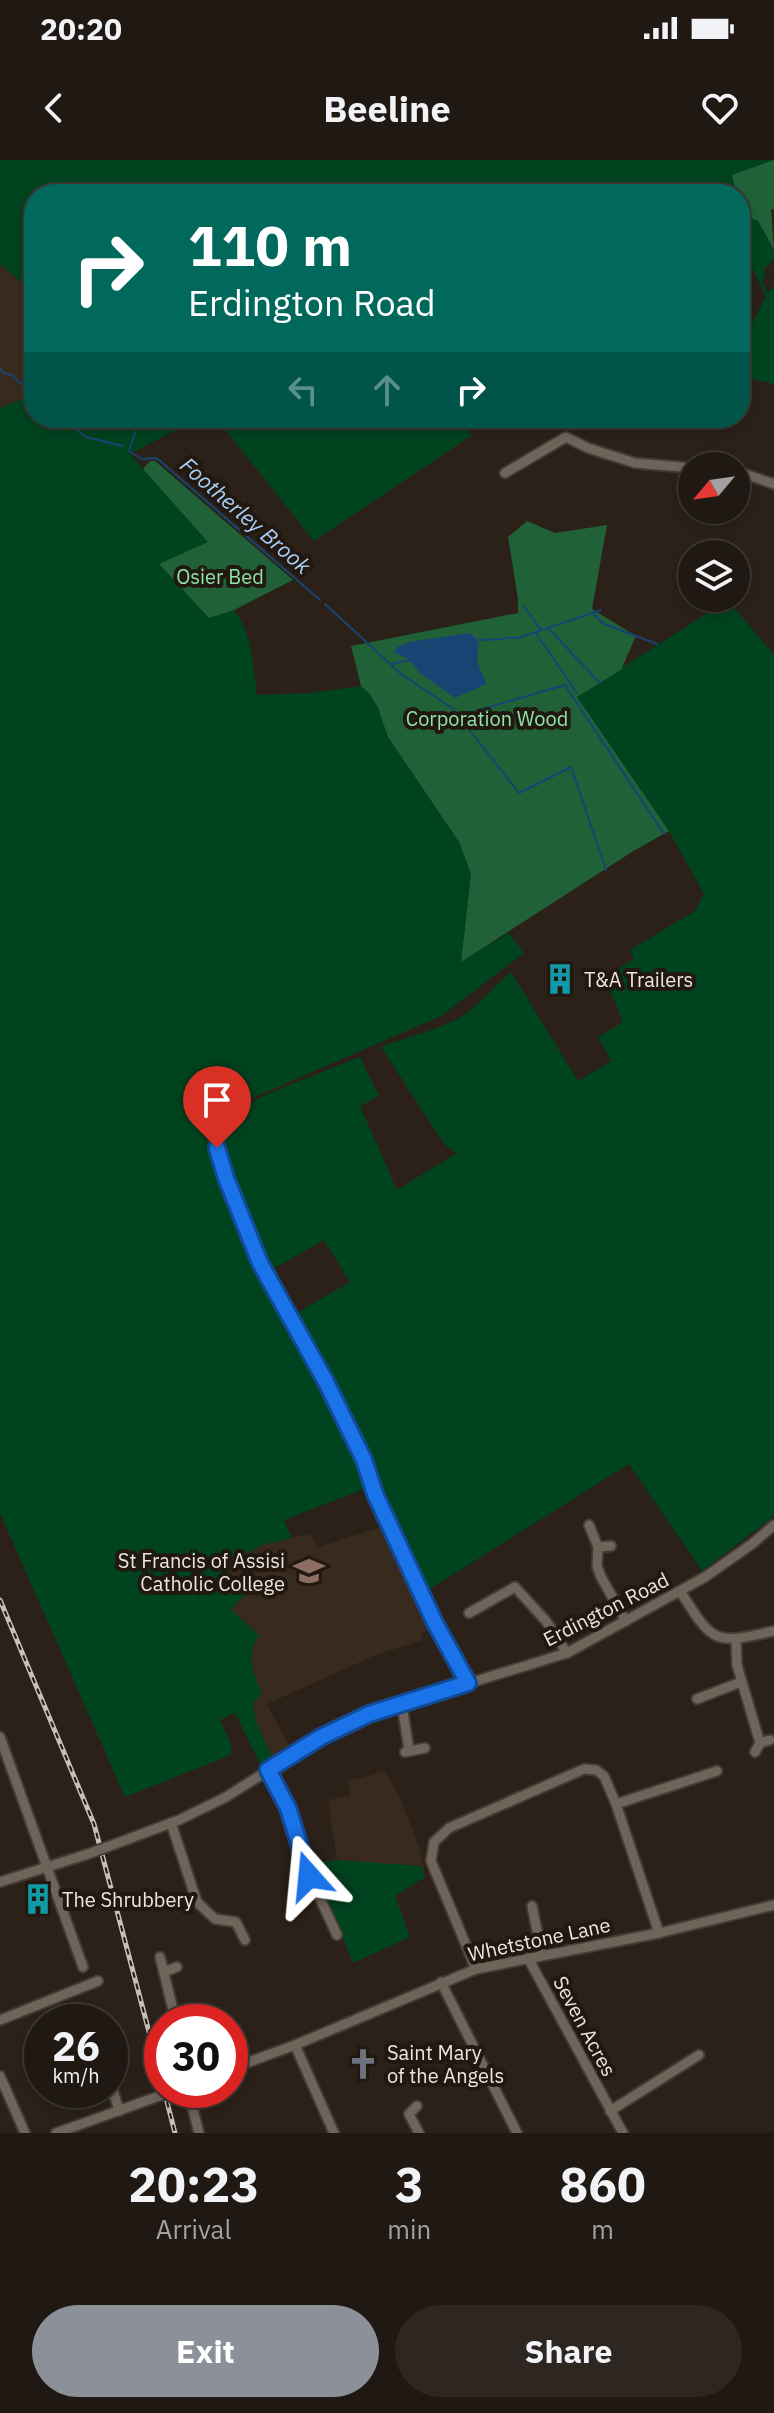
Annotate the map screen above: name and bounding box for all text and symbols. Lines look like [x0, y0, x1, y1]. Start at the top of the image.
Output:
text: 20:20 [40, 9, 122, 48]
text: Beeline [323, 85, 451, 132]
icon: back [32, 86, 76, 130]
icon: heart [698, 86, 742, 130]
text: 110 m [188, 209, 352, 281]
icon: right [56, 216, 160, 320]
text: Erdington Road [188, 279, 436, 326]
icon: left [281, 368, 325, 412]
icon: ahead [365, 368, 409, 412]
icon: right [449, 368, 493, 412]
water label: Footherley Brook [175, 450, 318, 580]
north arrow [678, 452, 750, 524]
map controls [678, 452, 750, 612]
button: layers [678, 540, 750, 612]
park label: Osier Bed [176, 563, 264, 590]
park label: Corporation Wood [406, 705, 568, 732]
building icon: T&A Trailers [543, 962, 577, 996]
place label: T&A Trailers [584, 966, 693, 993]
pin [183, 1066, 251, 1148]
icon: arrive [195, 1078, 239, 1122]
place label: St Francis of Assisi Catholic College [118, 1547, 285, 1597]
school or university icon: St Francis of Assisi Catholic College [292, 1554, 326, 1588]
street label: Erdington Road [539, 1566, 673, 1652]
position arrow [267, 1834, 351, 1918]
building icon: The Shrubbery [21, 1882, 55, 1916]
place label: The Shrubbery [62, 1886, 194, 1913]
street label: Whetstone Lane [465, 1911, 613, 1967]
street label: Seven Acres [547, 1971, 623, 2081]
speed limit sign: 30 [144, 2004, 248, 2108]
text: 26 [52, 2020, 100, 2072]
place label: Saint Mary of the Angels [387, 2039, 504, 2089]
church icon: Saint Mary of the Angels [346, 2047, 380, 2081]
text: km/h [52, 2062, 100, 2089]
text: 20:23 [128, 2153, 259, 2215]
text: 3 [395, 2153, 424, 2215]
text: 860 [559, 2153, 646, 2215]
text: Arrival [156, 2212, 232, 2246]
text: min [387, 2212, 431, 2246]
text: m [591, 2212, 614, 2246]
button: Exit [32, 2305, 379, 2397]
button: Share [395, 2305, 742, 2397]

